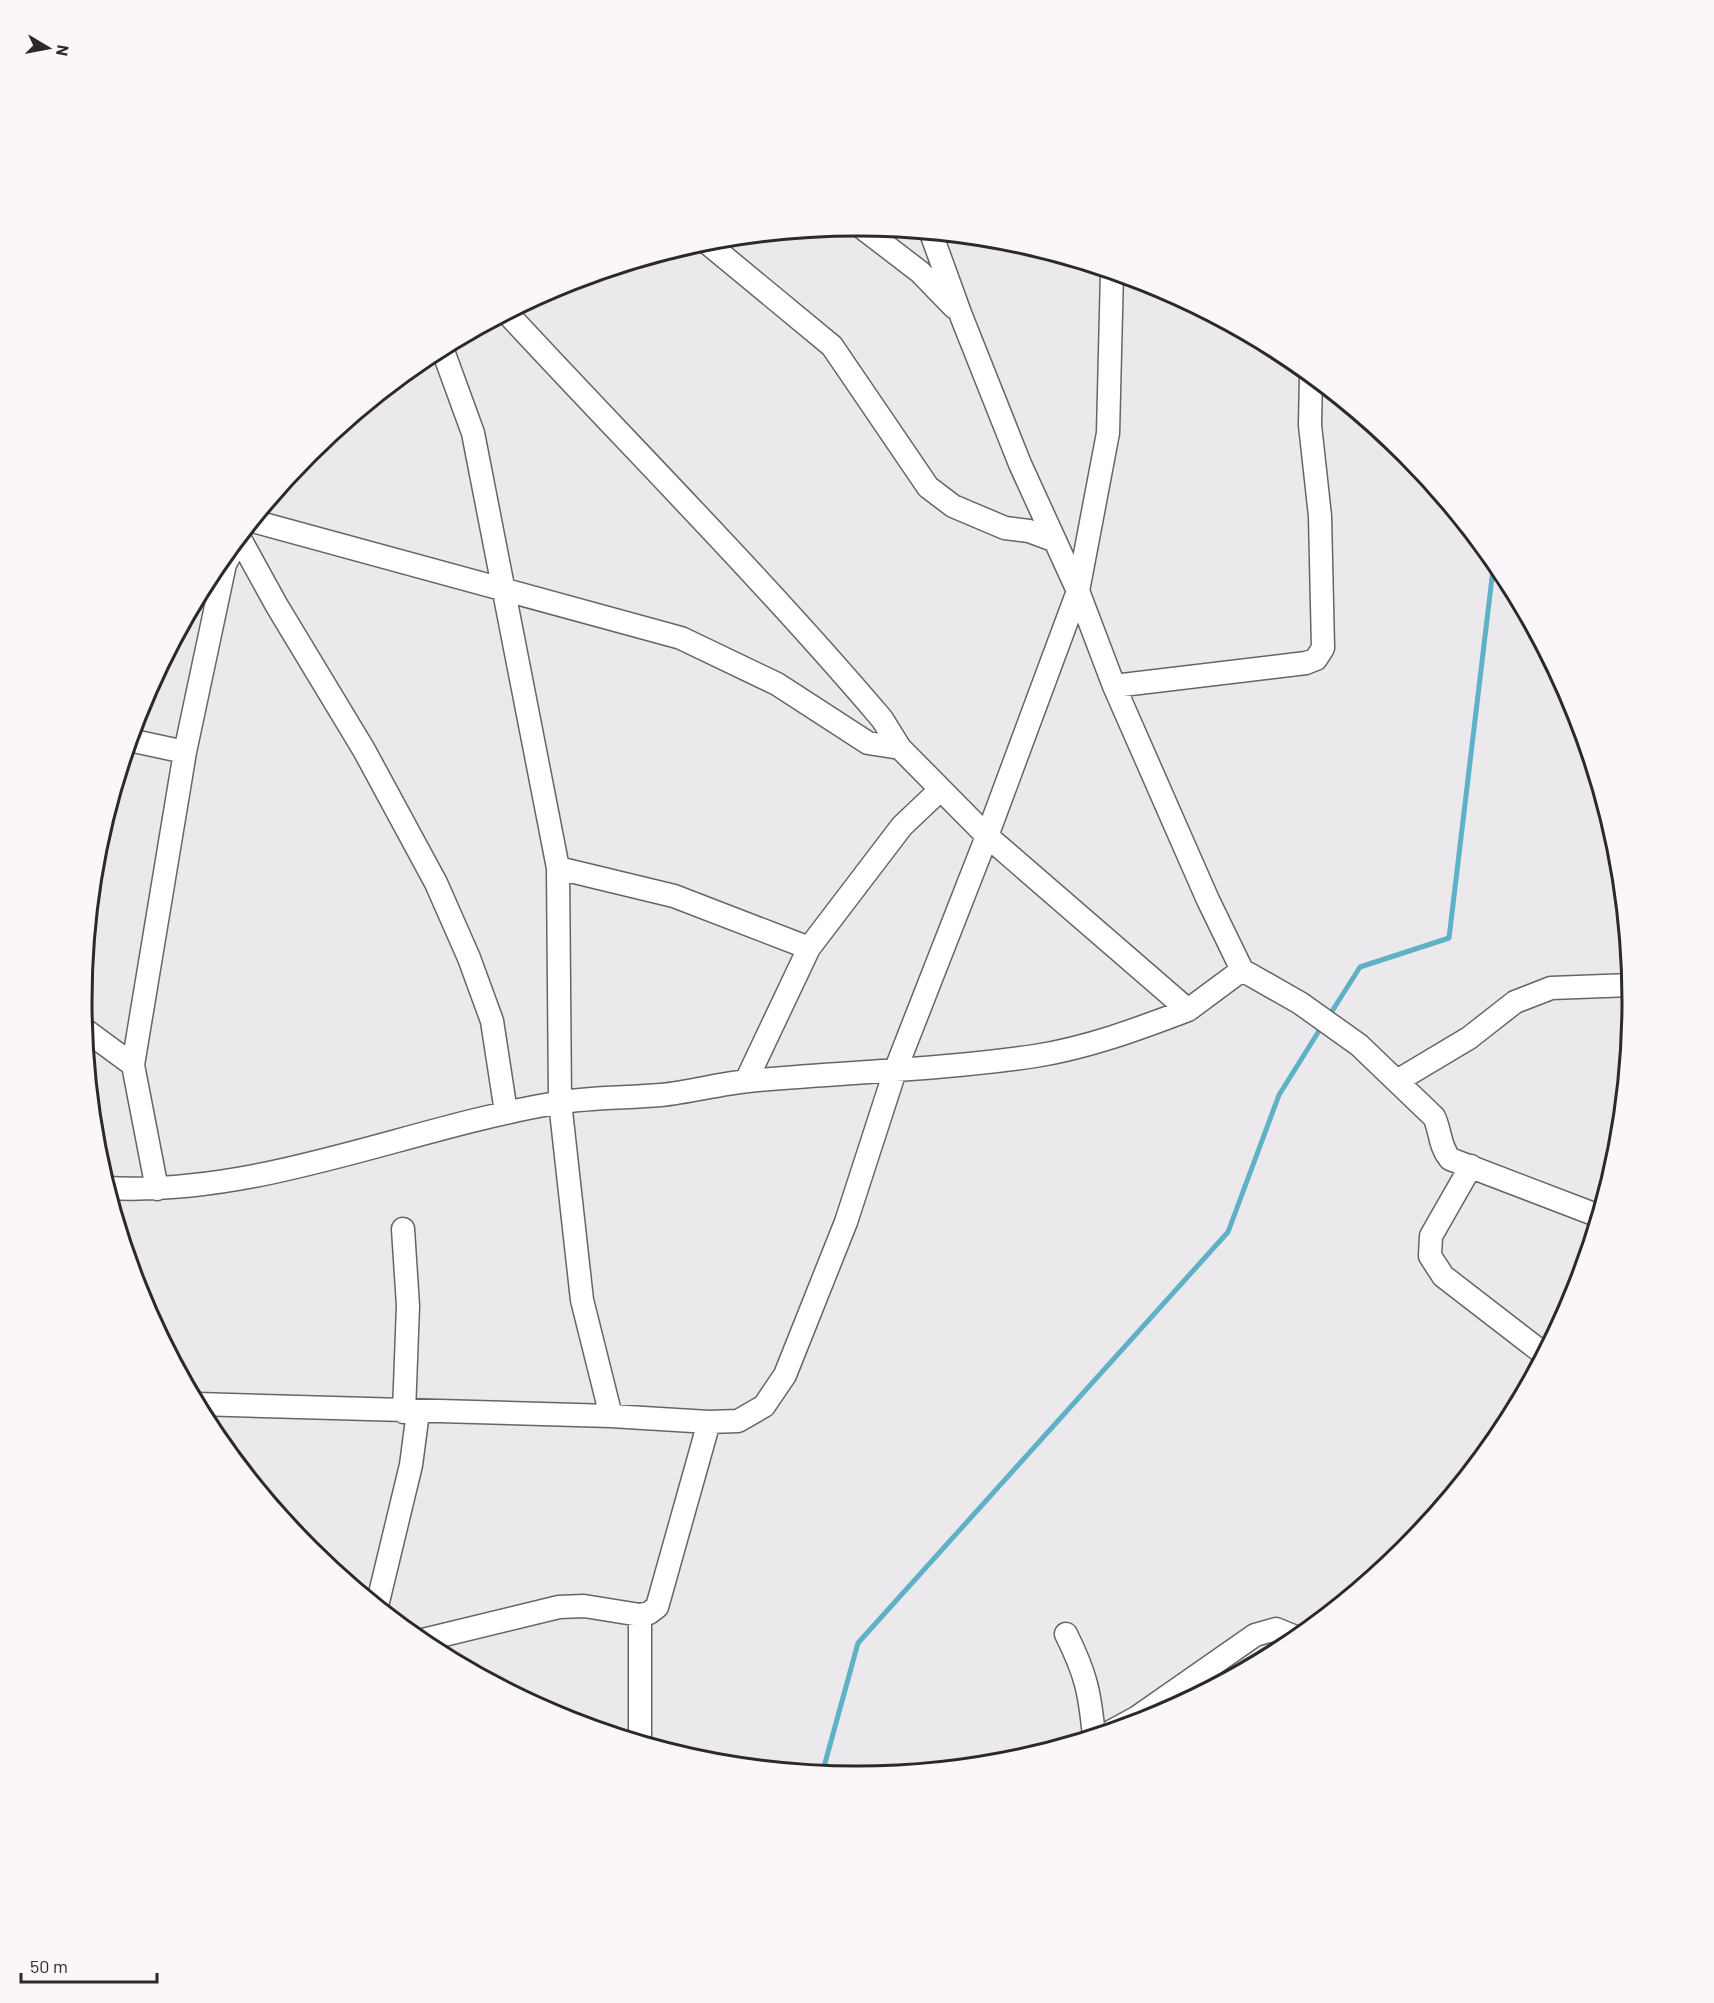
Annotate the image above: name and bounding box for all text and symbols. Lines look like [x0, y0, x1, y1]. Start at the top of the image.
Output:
north arrow [18, 18, 78, 78]
text: N [53, 44, 74, 58]
scale bar [21, 1946, 158, 1984]
text: 50 m [30, 1955, 68, 1977]

